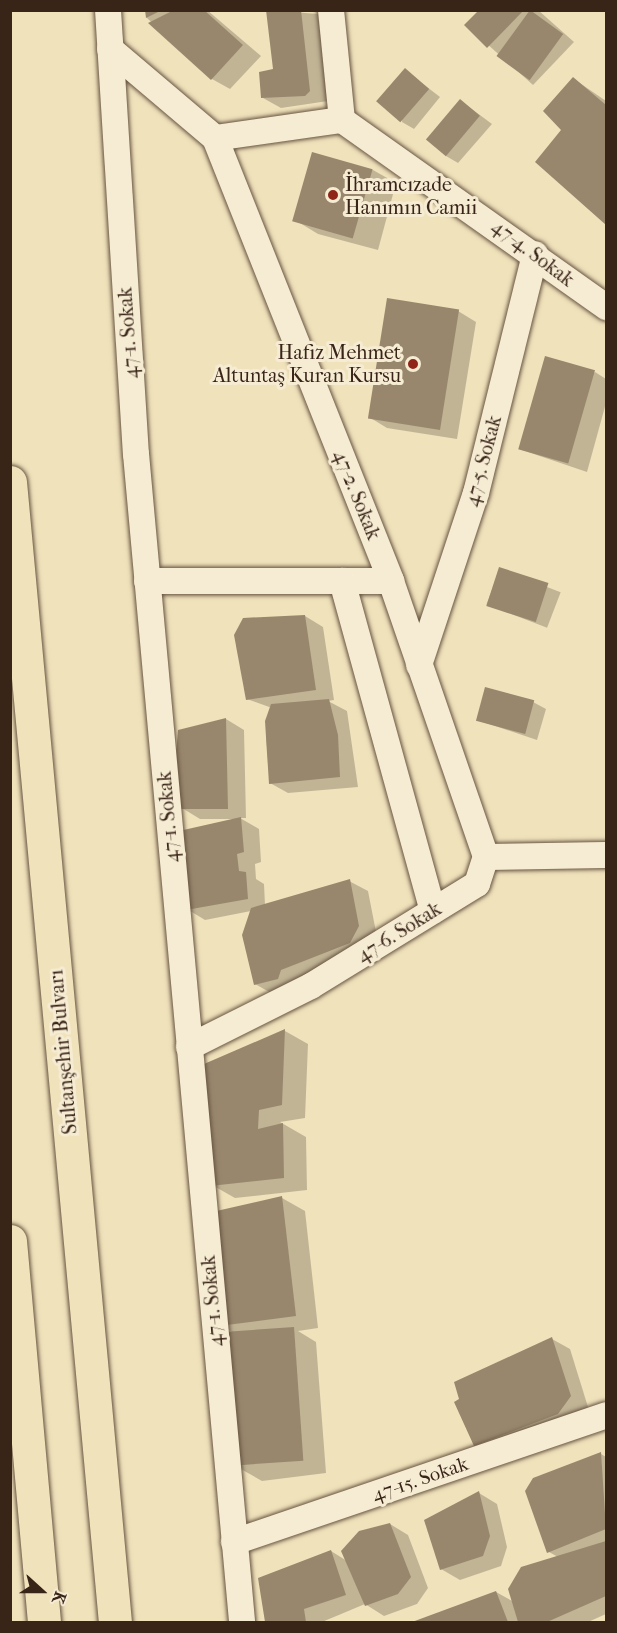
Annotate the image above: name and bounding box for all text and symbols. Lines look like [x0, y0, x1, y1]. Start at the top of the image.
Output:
place label: İhramcızade Hanımın Camii [345, 172, 477, 219]
marker: İhramcızade Hanımın Camii [326, 188, 340, 202]
street label: 47-4. Sokak [487, 214, 579, 292]
street label: 47-1. Sokak [113, 287, 143, 379]
place label: Hafız Mehmet Altuntaş Kuran Kursu [213, 340, 401, 387]
marker: Hafız Mehmet Altuntaş Kuran Kursu [406, 357, 420, 371]
street label: 47-5. Sokak [459, 413, 507, 509]
street label: 47-2. Sokak [328, 447, 386, 543]
street label: 47-1. Sokak [152, 770, 184, 864]
street label: 47-6. Sokak [352, 897, 446, 967]
street label: Sultanşehir Bulvarı [44, 969, 82, 1135]
street label: 47-1. Sokak [196, 1254, 228, 1348]
street label: 47-15. Sokak [369, 1451, 471, 1507]
north arrow [12, 1561, 72, 1621]
text: K [48, 1589, 70, 1606]

